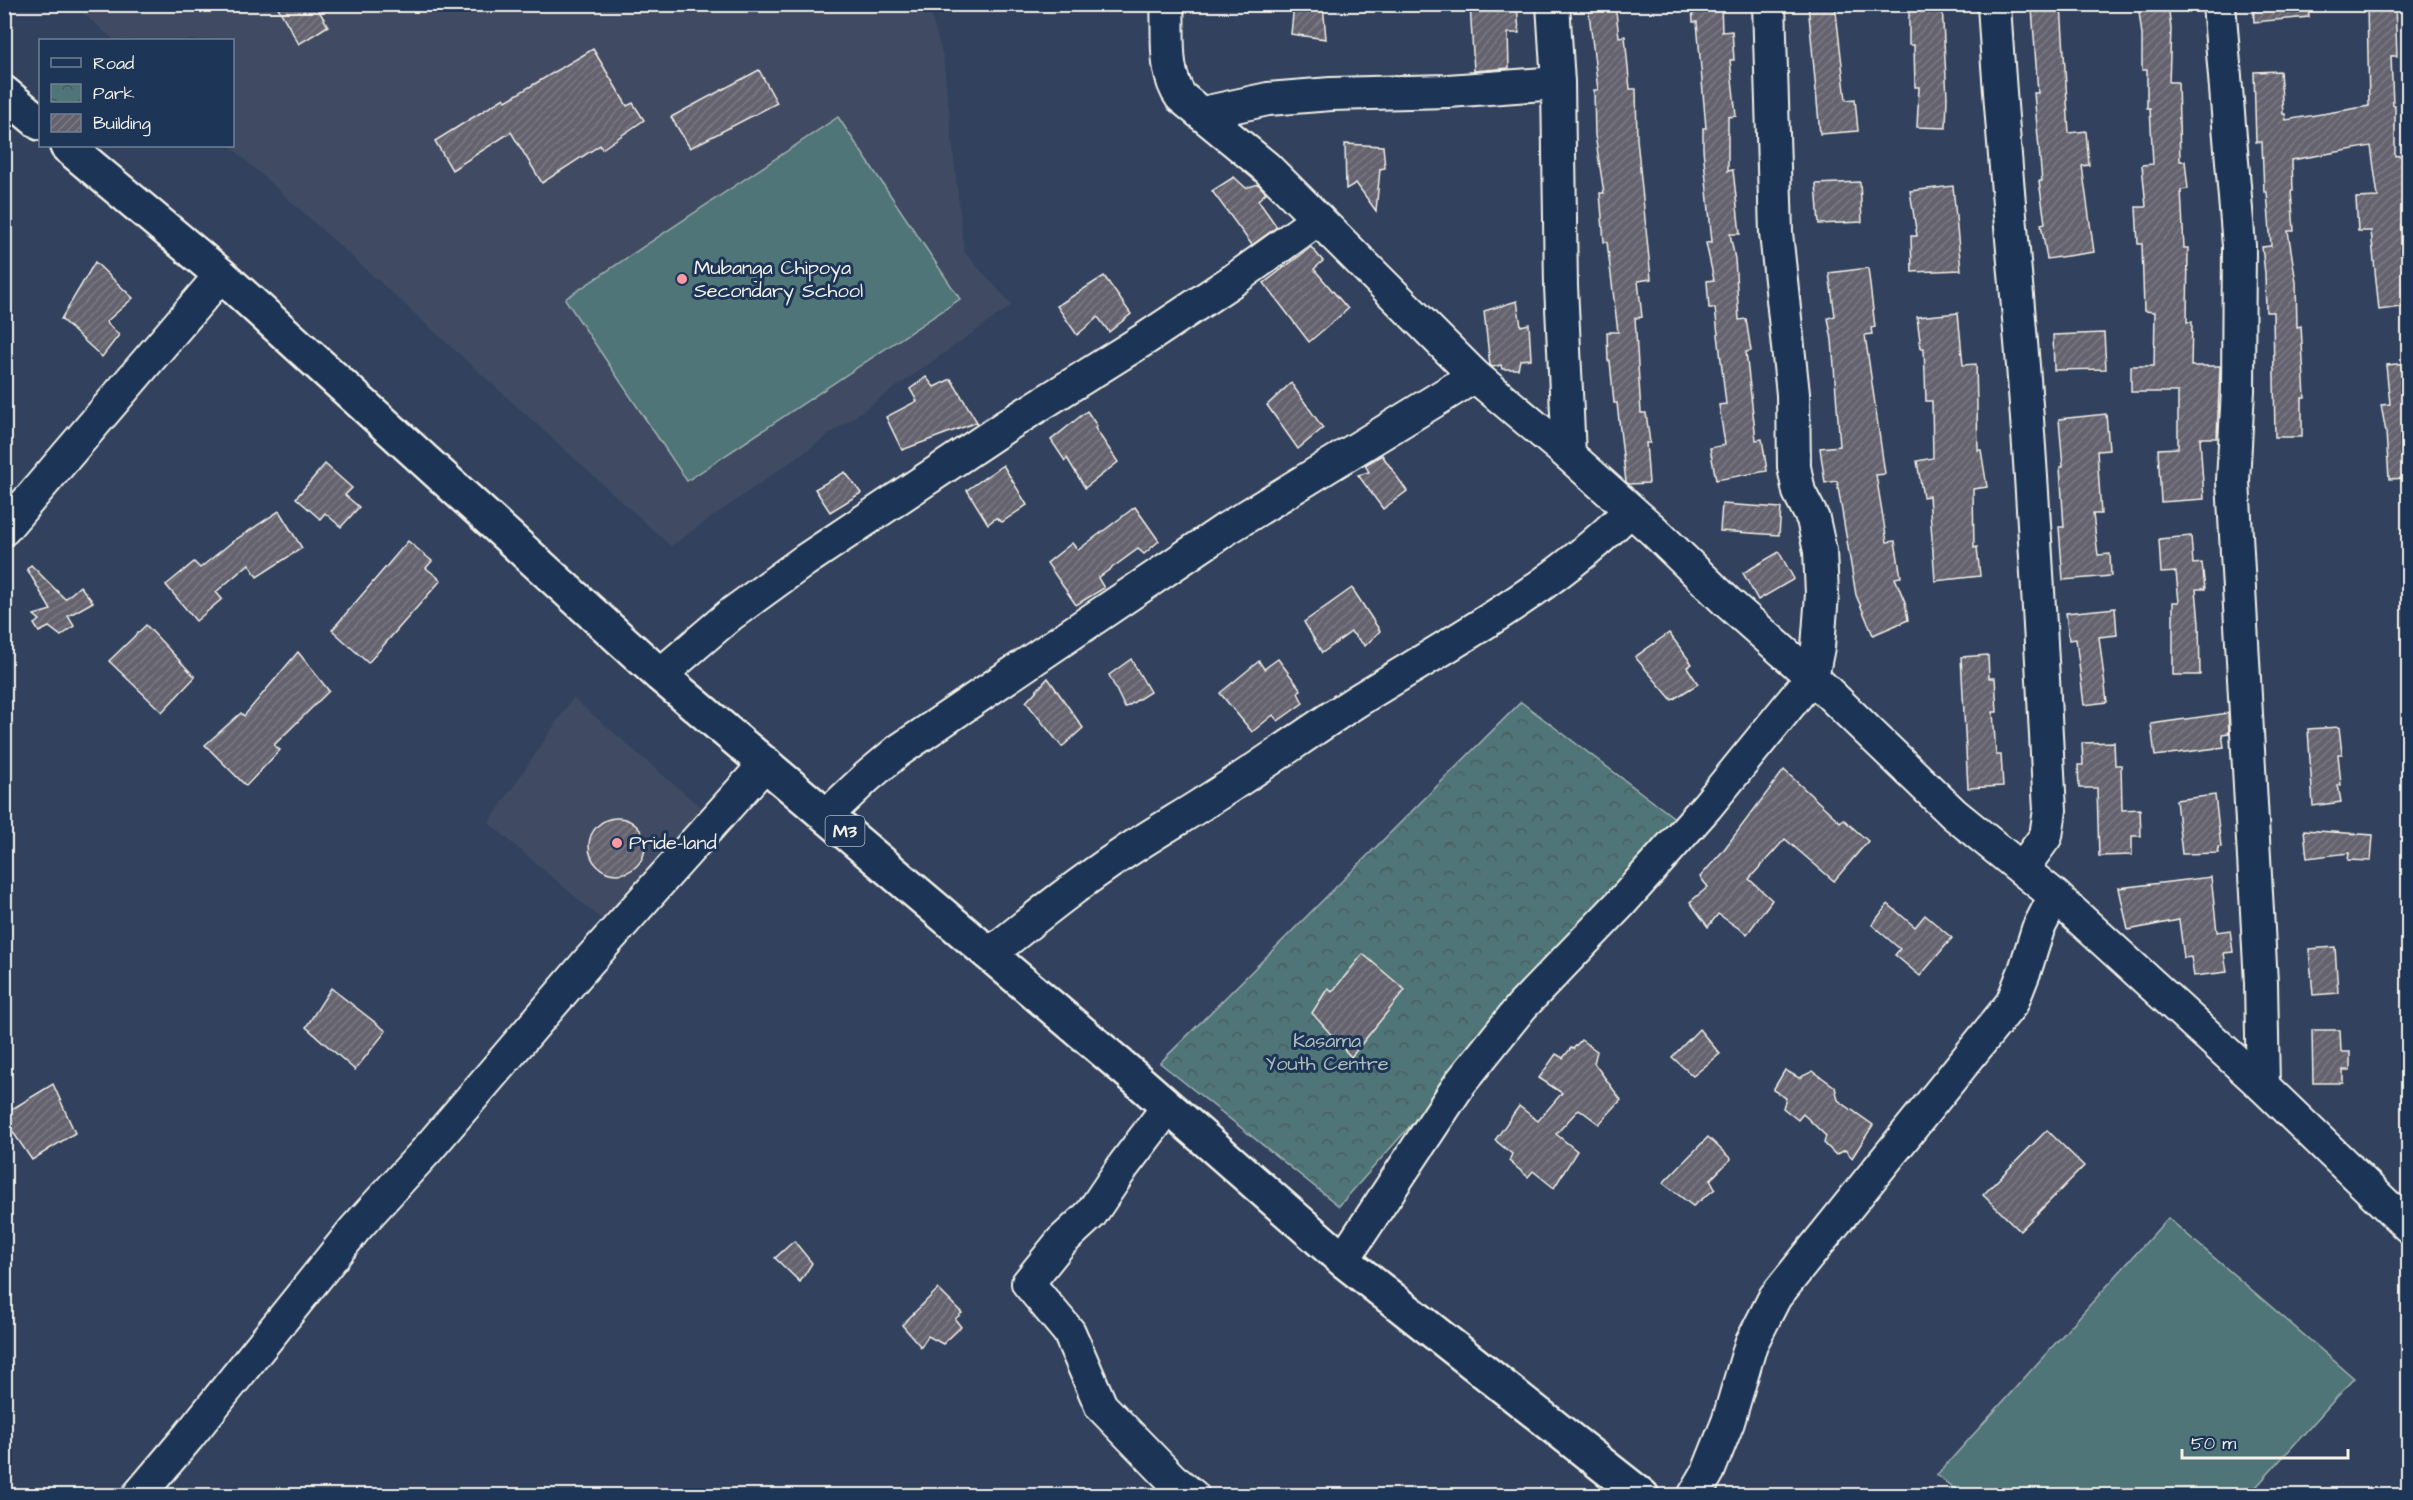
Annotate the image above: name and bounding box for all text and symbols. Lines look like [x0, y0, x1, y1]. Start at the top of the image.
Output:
legend [39, 39, 234, 147]
text: Road [93, 51, 134, 76]
text: Park [93, 81, 135, 106]
text: Building [93, 111, 151, 137]
place label: Mubanga Chipoya Secondary School [694, 254, 863, 306]
marker: Mubanga Chipoya Secondary School [675, 272, 689, 286]
road number: M3 [826, 816, 864, 846]
place label: Pride-land [629, 829, 717, 857]
marker: Pride-land [610, 836, 624, 850]
park label: Kasama Youth Centre [1265, 1027, 1389, 1078]
scale bar [2182, 1422, 2348, 1460]
text: 50 m [2191, 1431, 2236, 1456]

